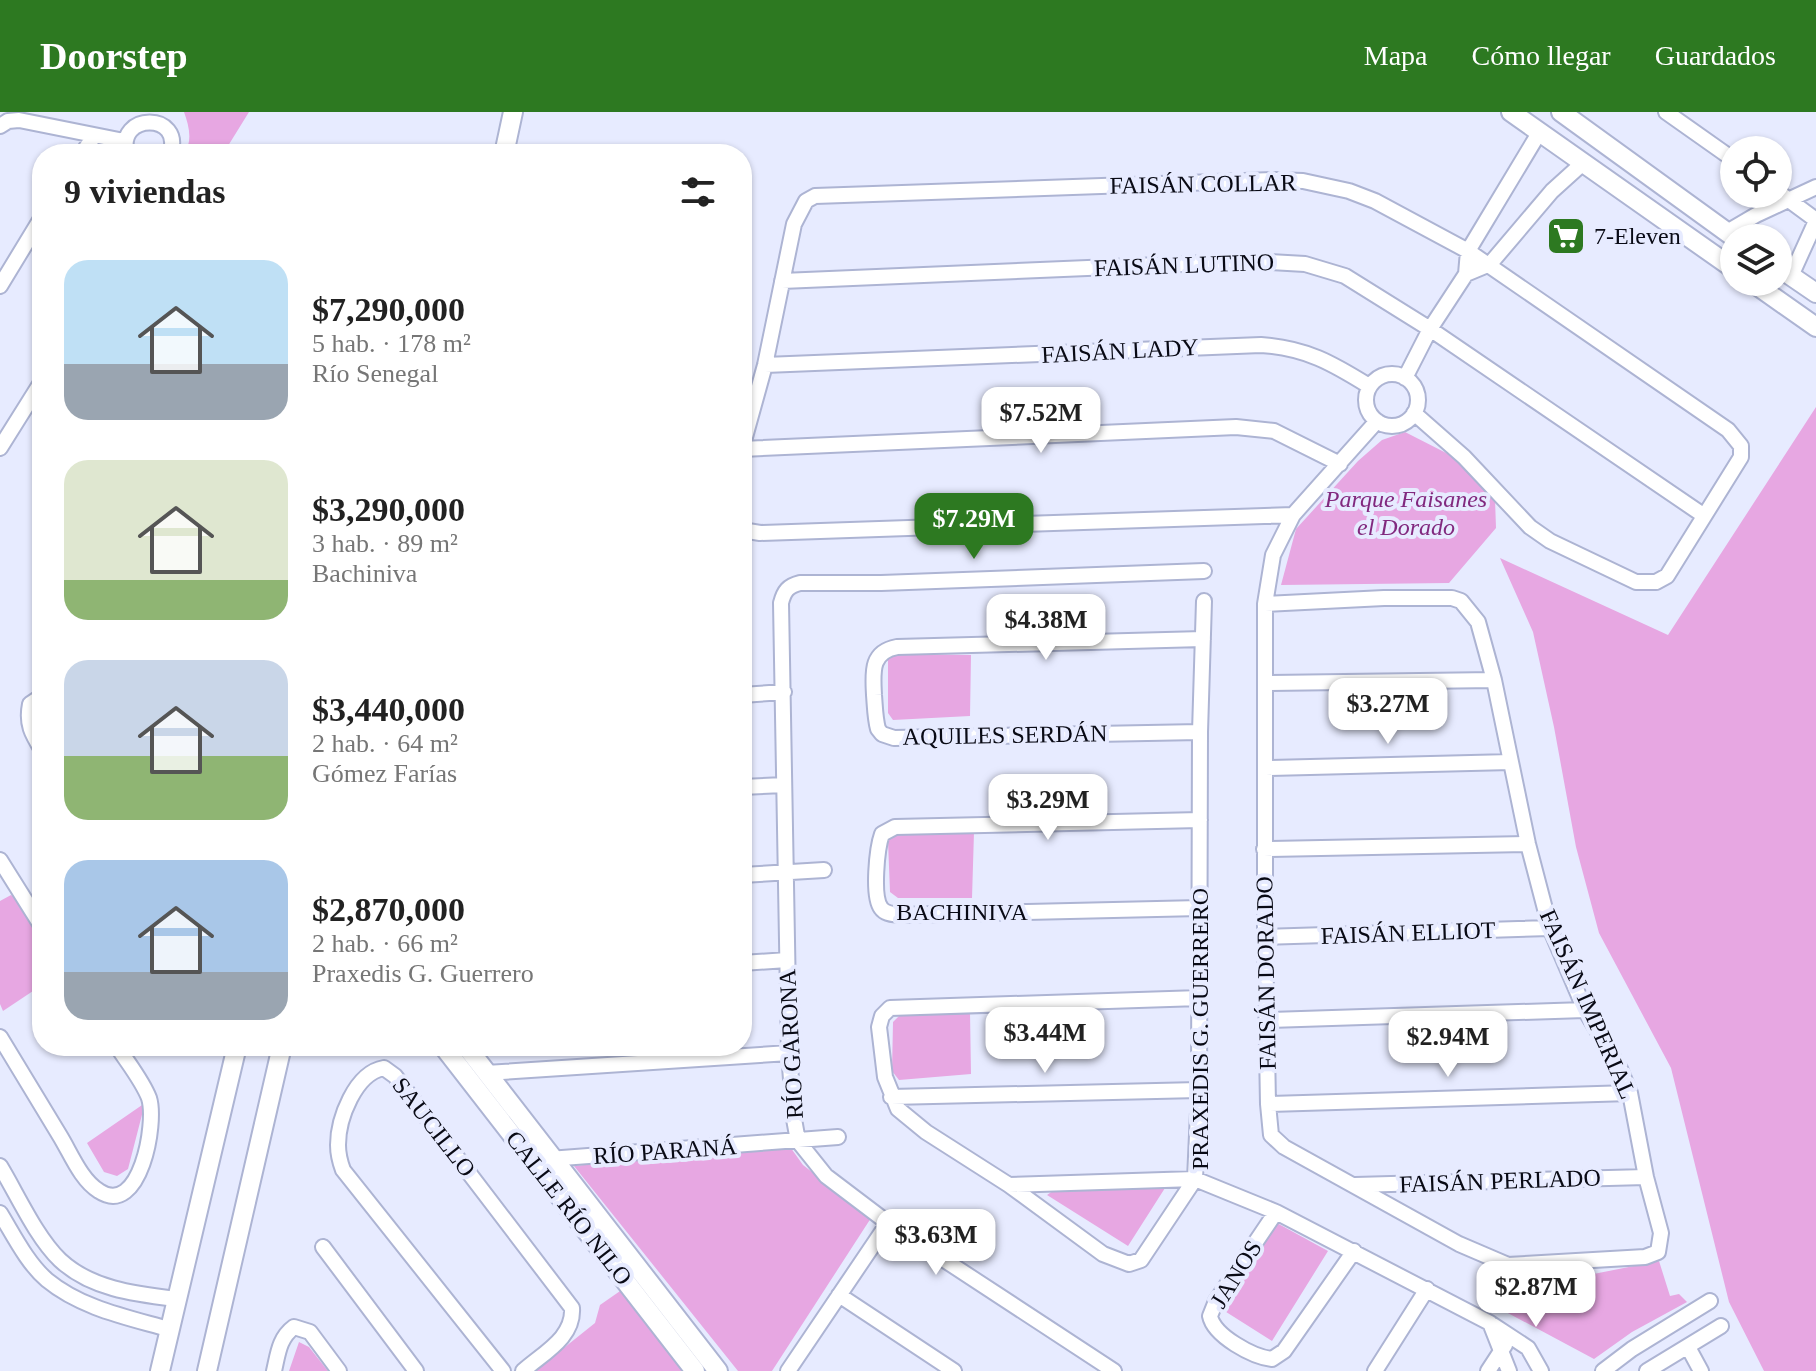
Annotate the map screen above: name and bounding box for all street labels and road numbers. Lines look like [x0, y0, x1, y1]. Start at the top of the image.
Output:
street label: FAISÁN COLLAR [1109, 169, 1297, 199]
street label: FAISÁN LUTINO [1093, 249, 1275, 281]
street label: FAISÁN LADY [1041, 334, 1199, 368]
street label: AQUILES SERDÁN [902, 720, 1108, 750]
street label: FAISÁN DORADO [1251, 876, 1281, 1070]
street label: PRAXEDIS G. GUERRERO [1187, 888, 1213, 1170]
street label: BACHINIVA [896, 899, 1028, 925]
street label: FAISÁN IMPERIAL [1535, 905, 1641, 1103]
street label: FAISÁN ELLIOT [1320, 917, 1496, 949]
street label: RÍO GARONA [774, 968, 808, 1120]
street label: SAUCILLO [387, 1072, 481, 1182]
street label: CALLE RÍO NILO [501, 1126, 637, 1290]
street label: RÍO PARANÁ [592, 1133, 738, 1169]
street label: FAISÁN PERLADO [1399, 1164, 1601, 1198]
street label: JANOS [1205, 1235, 1267, 1313]

